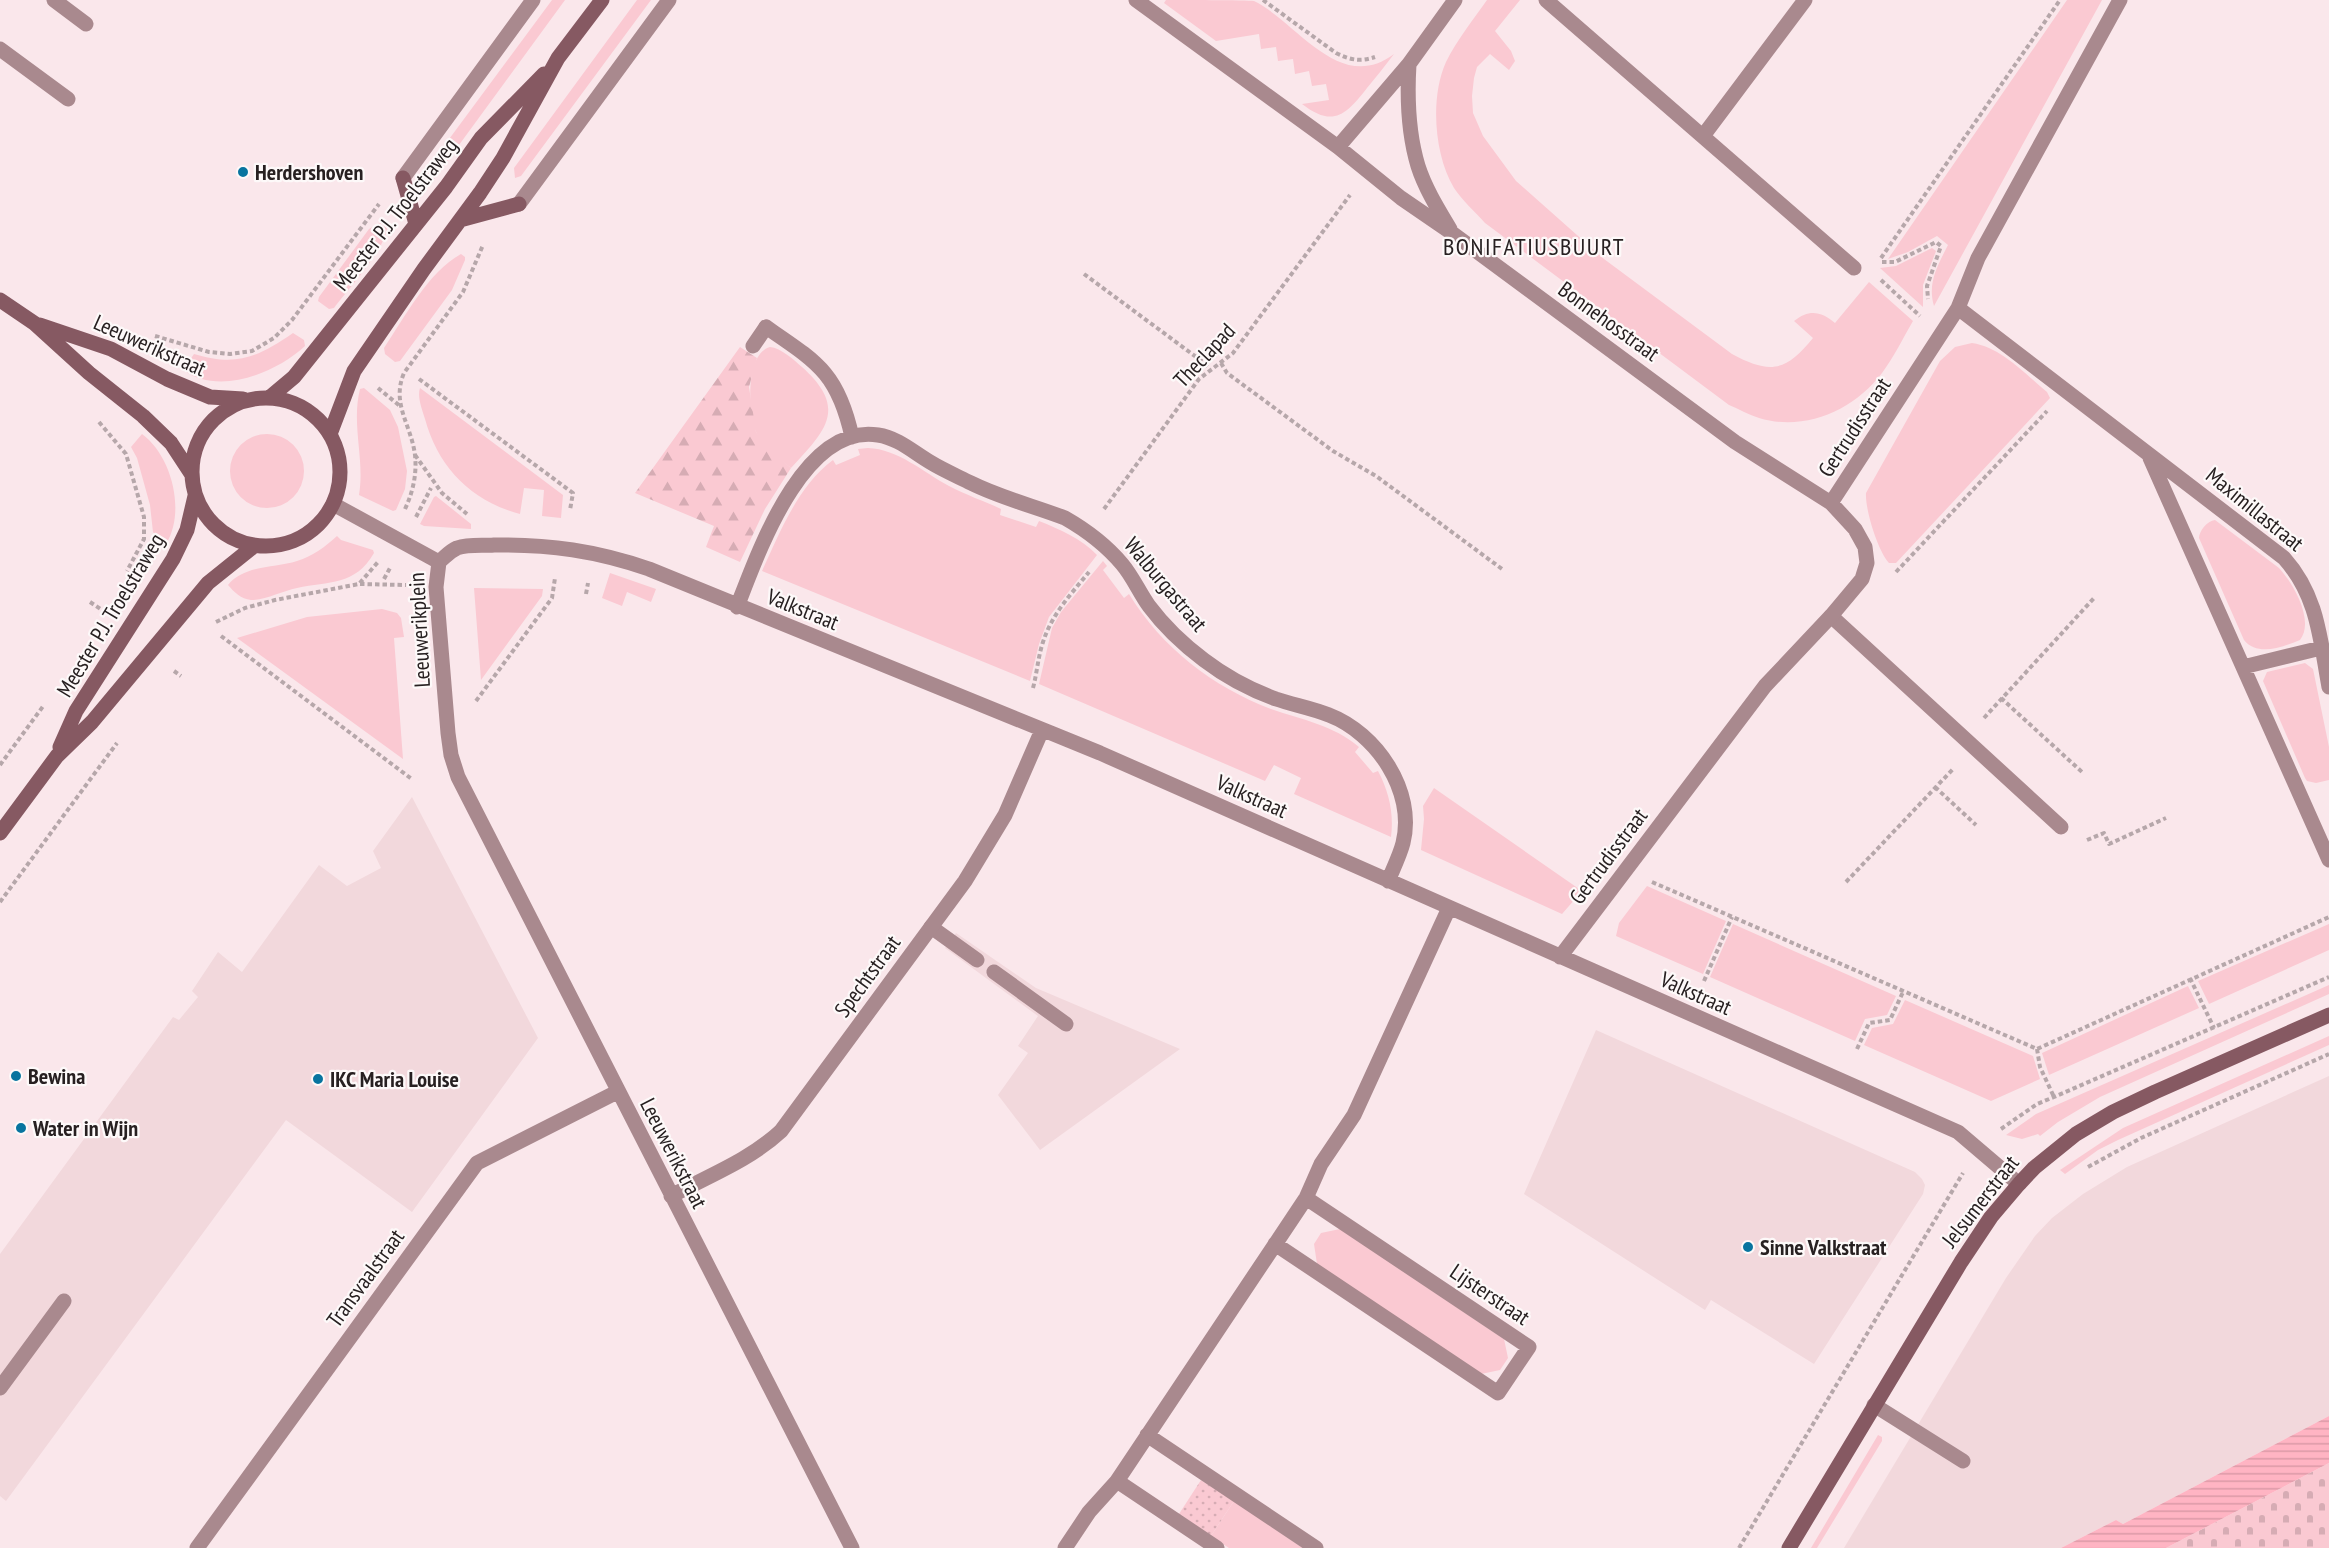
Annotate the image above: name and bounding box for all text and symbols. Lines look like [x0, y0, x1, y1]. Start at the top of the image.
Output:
street label: Meester P.J. Troelstraweg [327, 132, 463, 296]
place label: Herdershoven [255, 158, 363, 186]
marker: Herdershoven [236, 165, 250, 179]
district label: BONIFATIUSBUURT [1443, 231, 1625, 262]
street label: Bonnehosstraat [1553, 275, 1665, 367]
street label: Leeuwerikstraat [89, 308, 211, 382]
street label: Theclapad [1167, 317, 1241, 393]
street label: Gertrudisstraat [1811, 372, 1897, 482]
street label: Maximillastraat [2200, 461, 2310, 557]
street label: Meester P.J. Troelstraweg [50, 528, 170, 702]
street label: Walburgastraat [1118, 531, 1214, 637]
street label: Leeuwerikplein [402, 572, 436, 688]
street label: Valkstraat [762, 582, 843, 636]
street label: Valkstraat [1211, 768, 1292, 824]
street label: Gertrudisstraat [1563, 802, 1653, 910]
street label: Spechtstraat [828, 929, 906, 1023]
street label: Valkstraat [1655, 965, 1736, 1021]
place label: Bewina [28, 1062, 85, 1090]
place label: IKC Maria Louise [330, 1065, 459, 1093]
marker: Bewina [9, 1069, 23, 1083]
marker: IKC Maria Louise [311, 1072, 325, 1086]
street label: Leeuwerikstraat [634, 1093, 714, 1213]
place label: Water in Wijn [32, 1114, 138, 1142]
marker: Water in Wijn [14, 1121, 28, 1135]
street label: Jelsumerstraat [1935, 1149, 2025, 1253]
street label: Transvaalstraat [320, 1224, 410, 1332]
place label: Sinne Valkstraat [1760, 1233, 1887, 1261]
marker: Sinne Valkstraat [1741, 1240, 1755, 1254]
street label: Lijsterstraat [1445, 1257, 1535, 1331]

